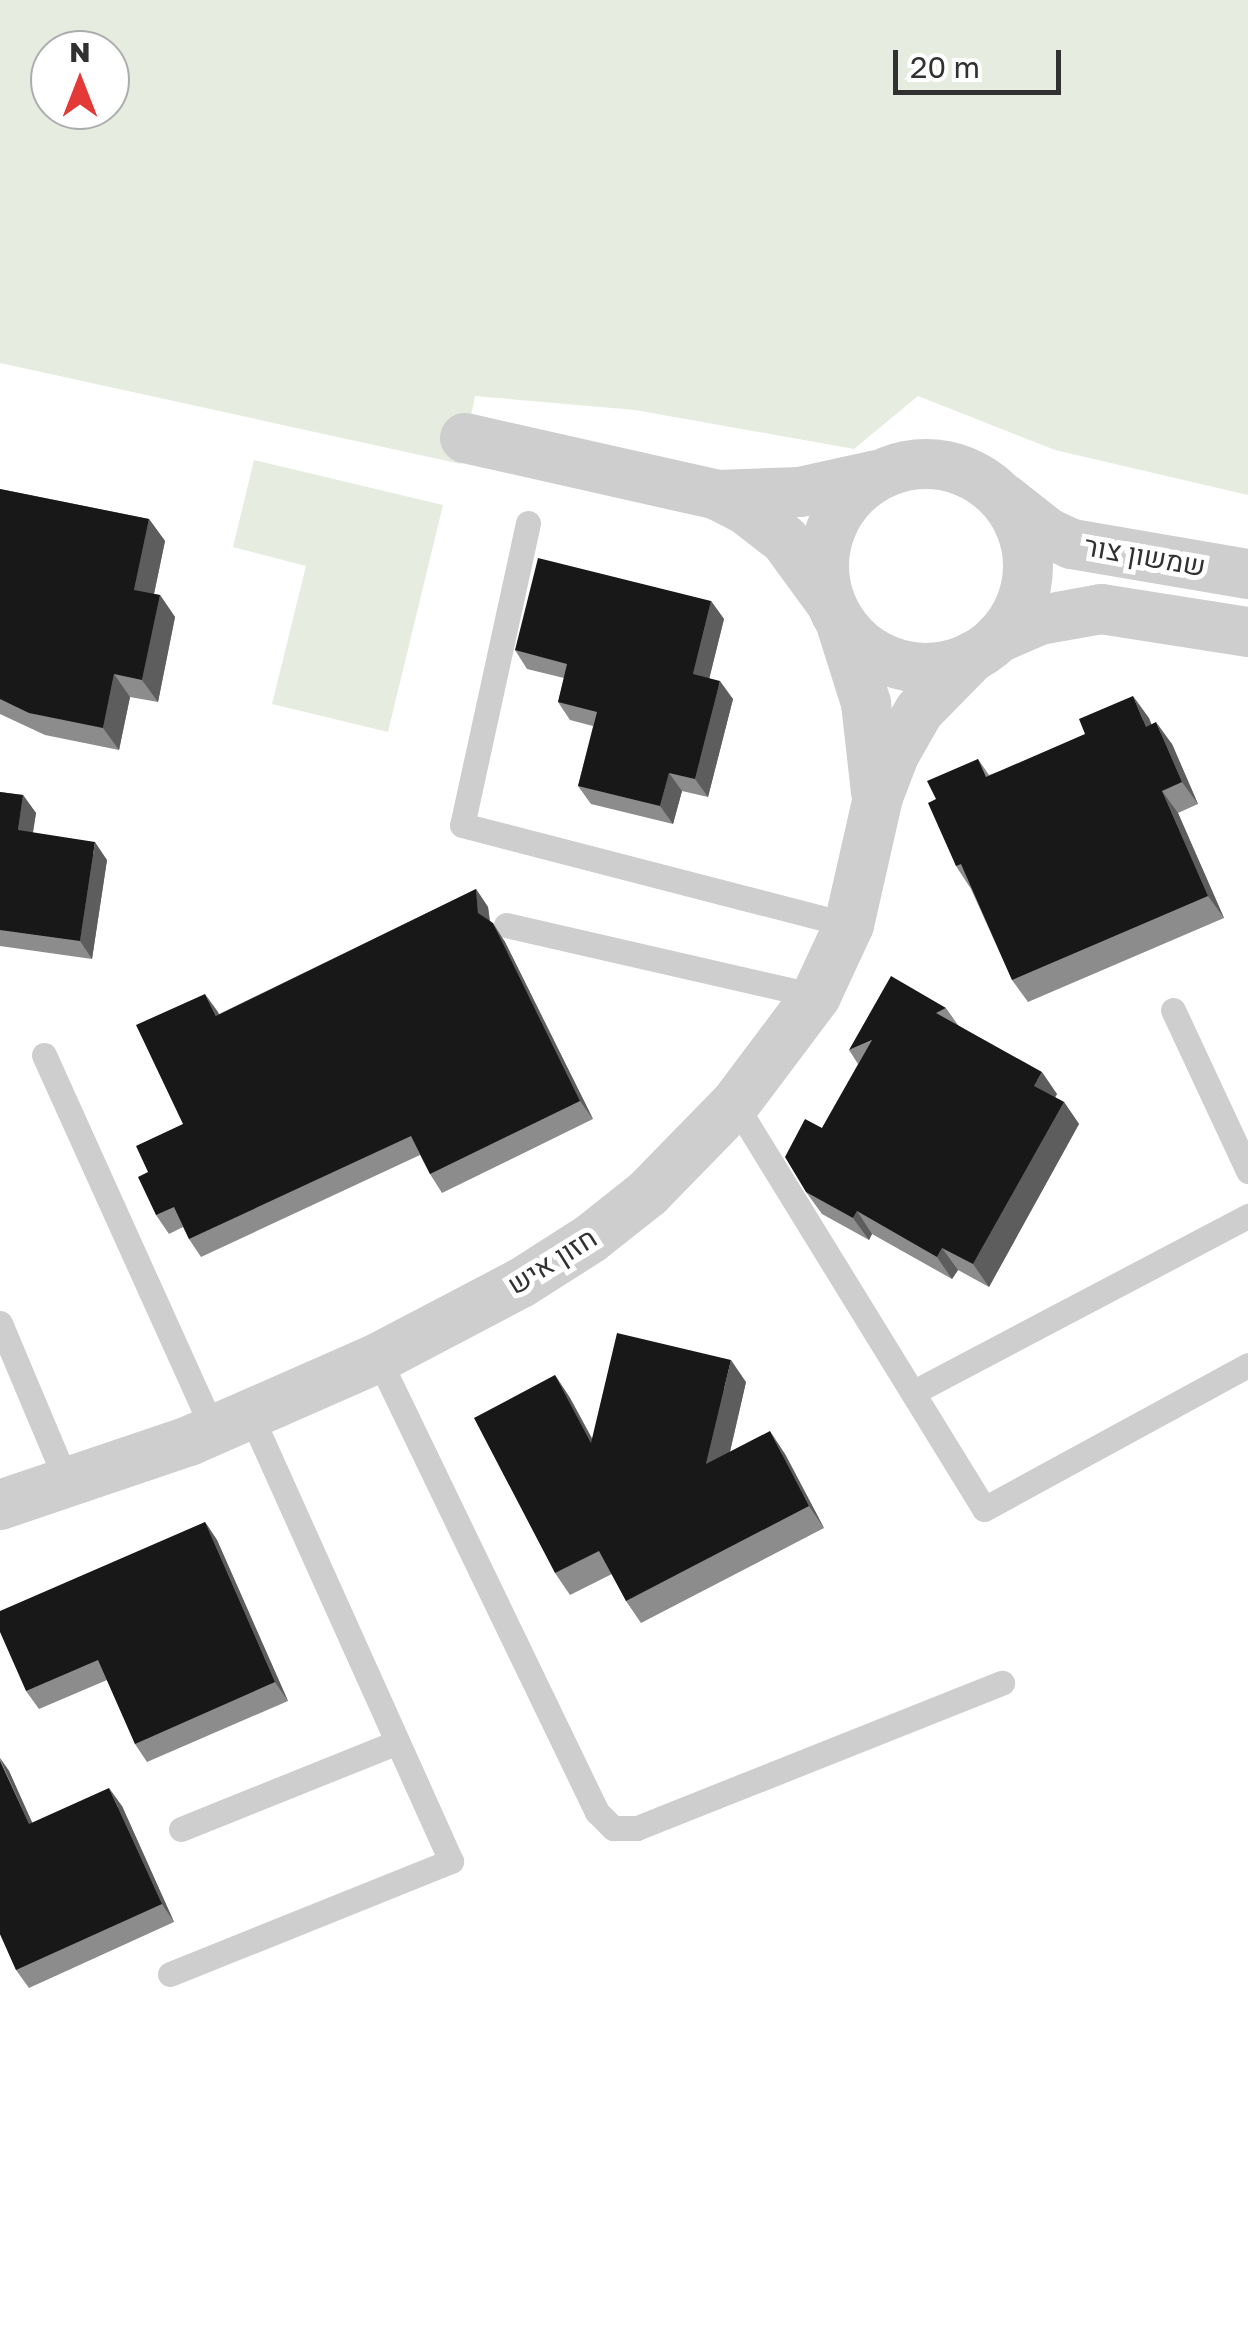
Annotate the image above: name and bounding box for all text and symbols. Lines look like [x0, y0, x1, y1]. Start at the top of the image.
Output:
north arrow [30, 30, 130, 130]
scale bar [898, 30, 1066, 92]
text: N [69, 35, 91, 68]
text: 20 m [910, 49, 980, 85]
street label: שמשון צור [1082, 529, 1208, 583]
street label: חזון איש [501, 1221, 603, 1301]

